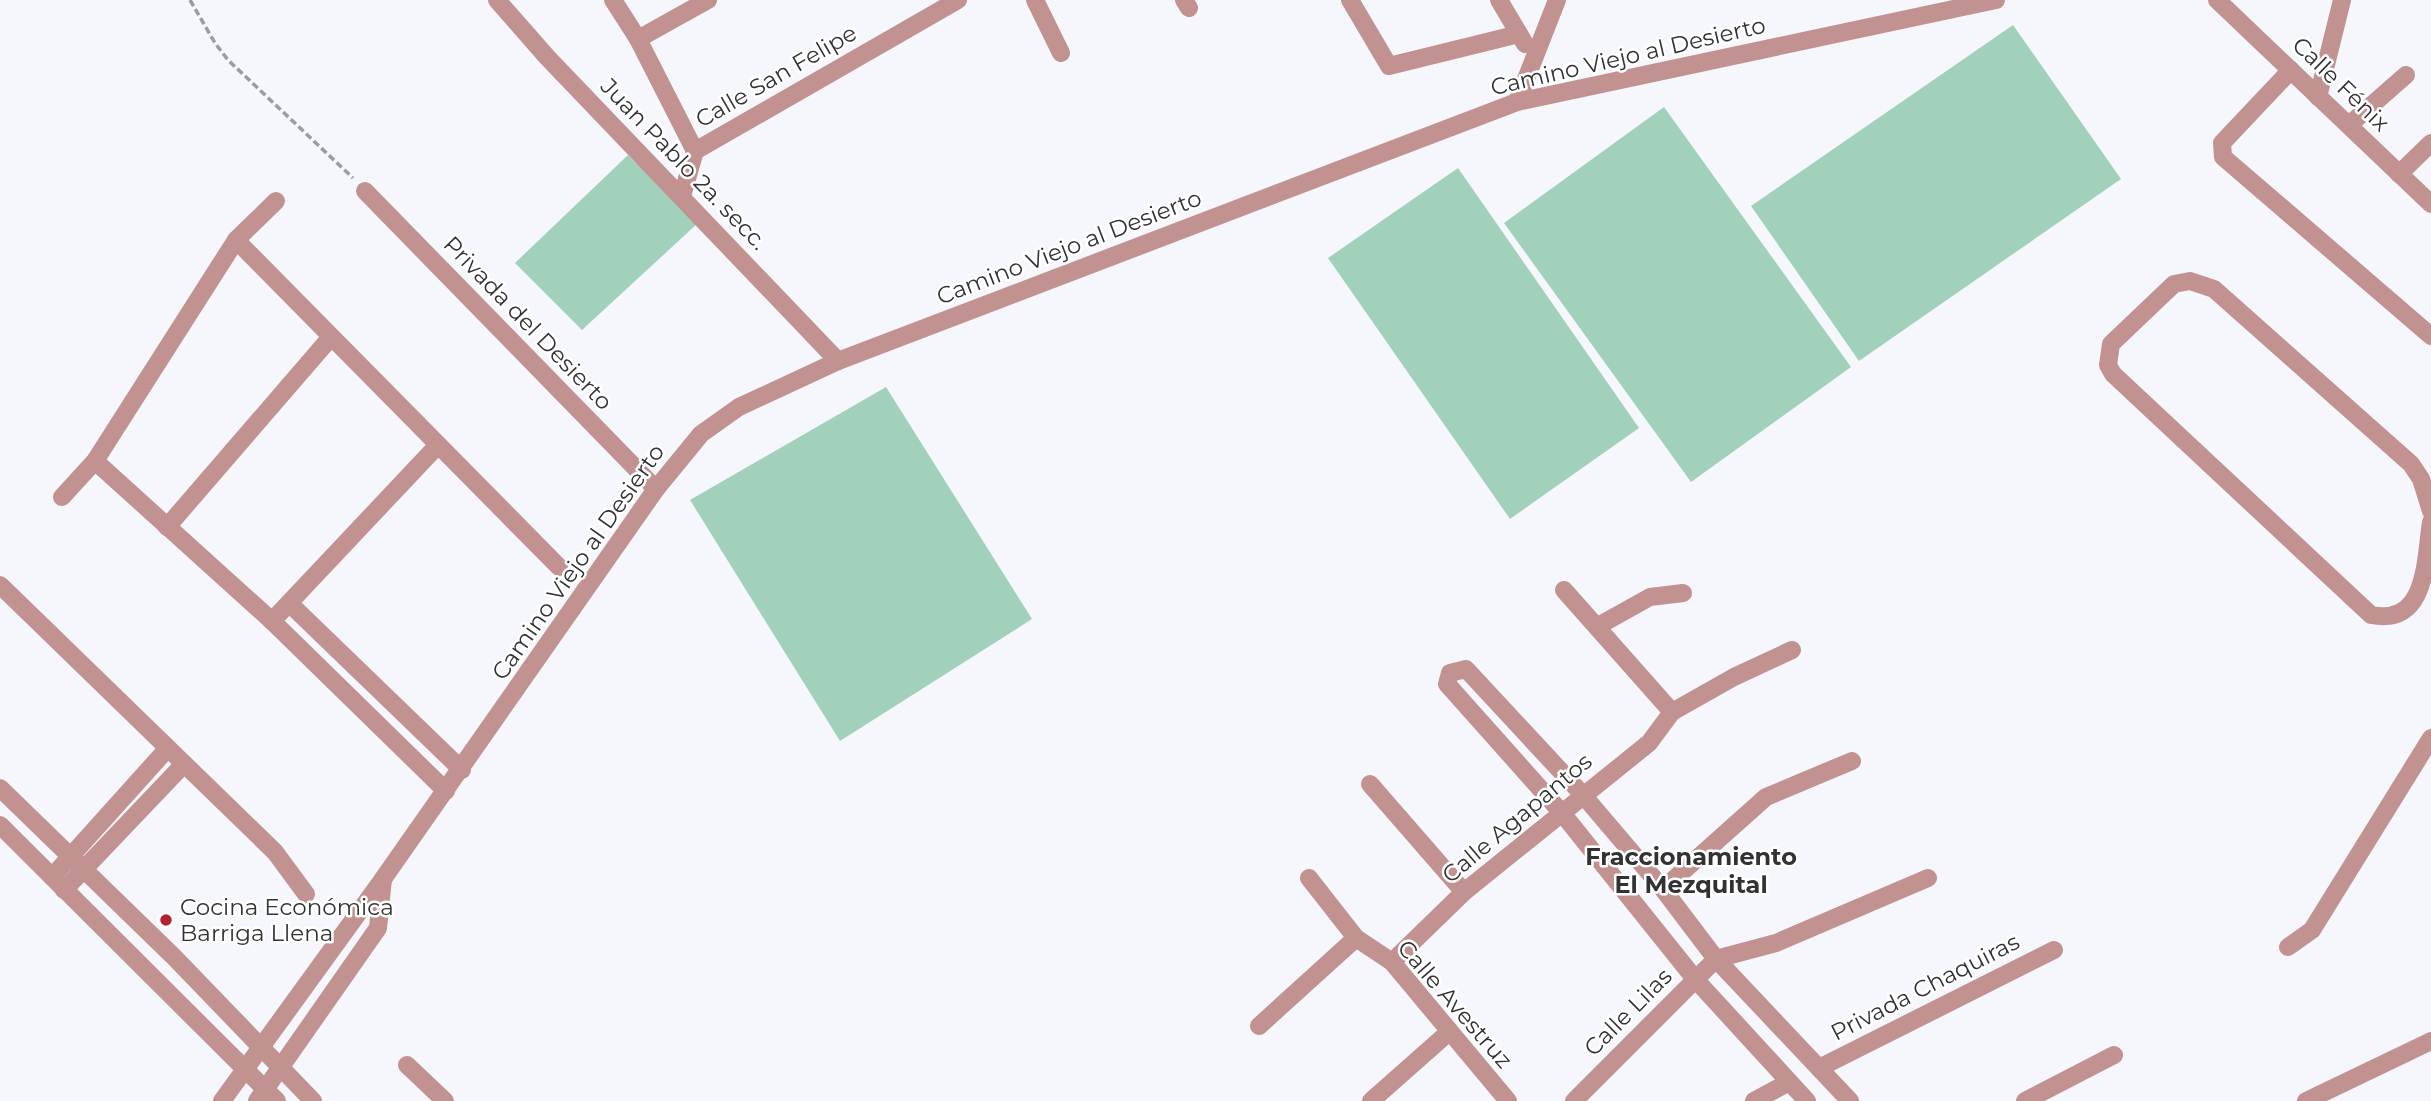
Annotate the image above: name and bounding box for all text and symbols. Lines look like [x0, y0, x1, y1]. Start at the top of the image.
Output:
street label: Camino Viejo al Desierto [1488, 11, 1768, 101]
street label: Calle San Felipe [691, 19, 861, 133]
street label: Calle Fénix [2287, 31, 2395, 137]
street label: Juan Pablo 2a. secc. [594, 72, 773, 256]
street label: Camino Viejo al Desierto [933, 183, 1205, 311]
street label: Privada del Desierto [438, 230, 618, 416]
street label: Camino Viejo al Desierto [486, 439, 670, 685]
street label: Calle Agapantos [1436, 747, 1598, 889]
district label: Fraccionamiento El Mezquital [1585, 842, 1797, 899]
place label: Cocina Económica Barriga Llena [180, 893, 394, 947]
marker: Cocina Económica Barriga Llena [158, 912, 174, 928]
street label: Privada Chaquiras [1826, 927, 2024, 1047]
street label: Calle Avestruz [1392, 934, 1518, 1074]
street label: Calle Lilas [1578, 962, 1678, 1062]

